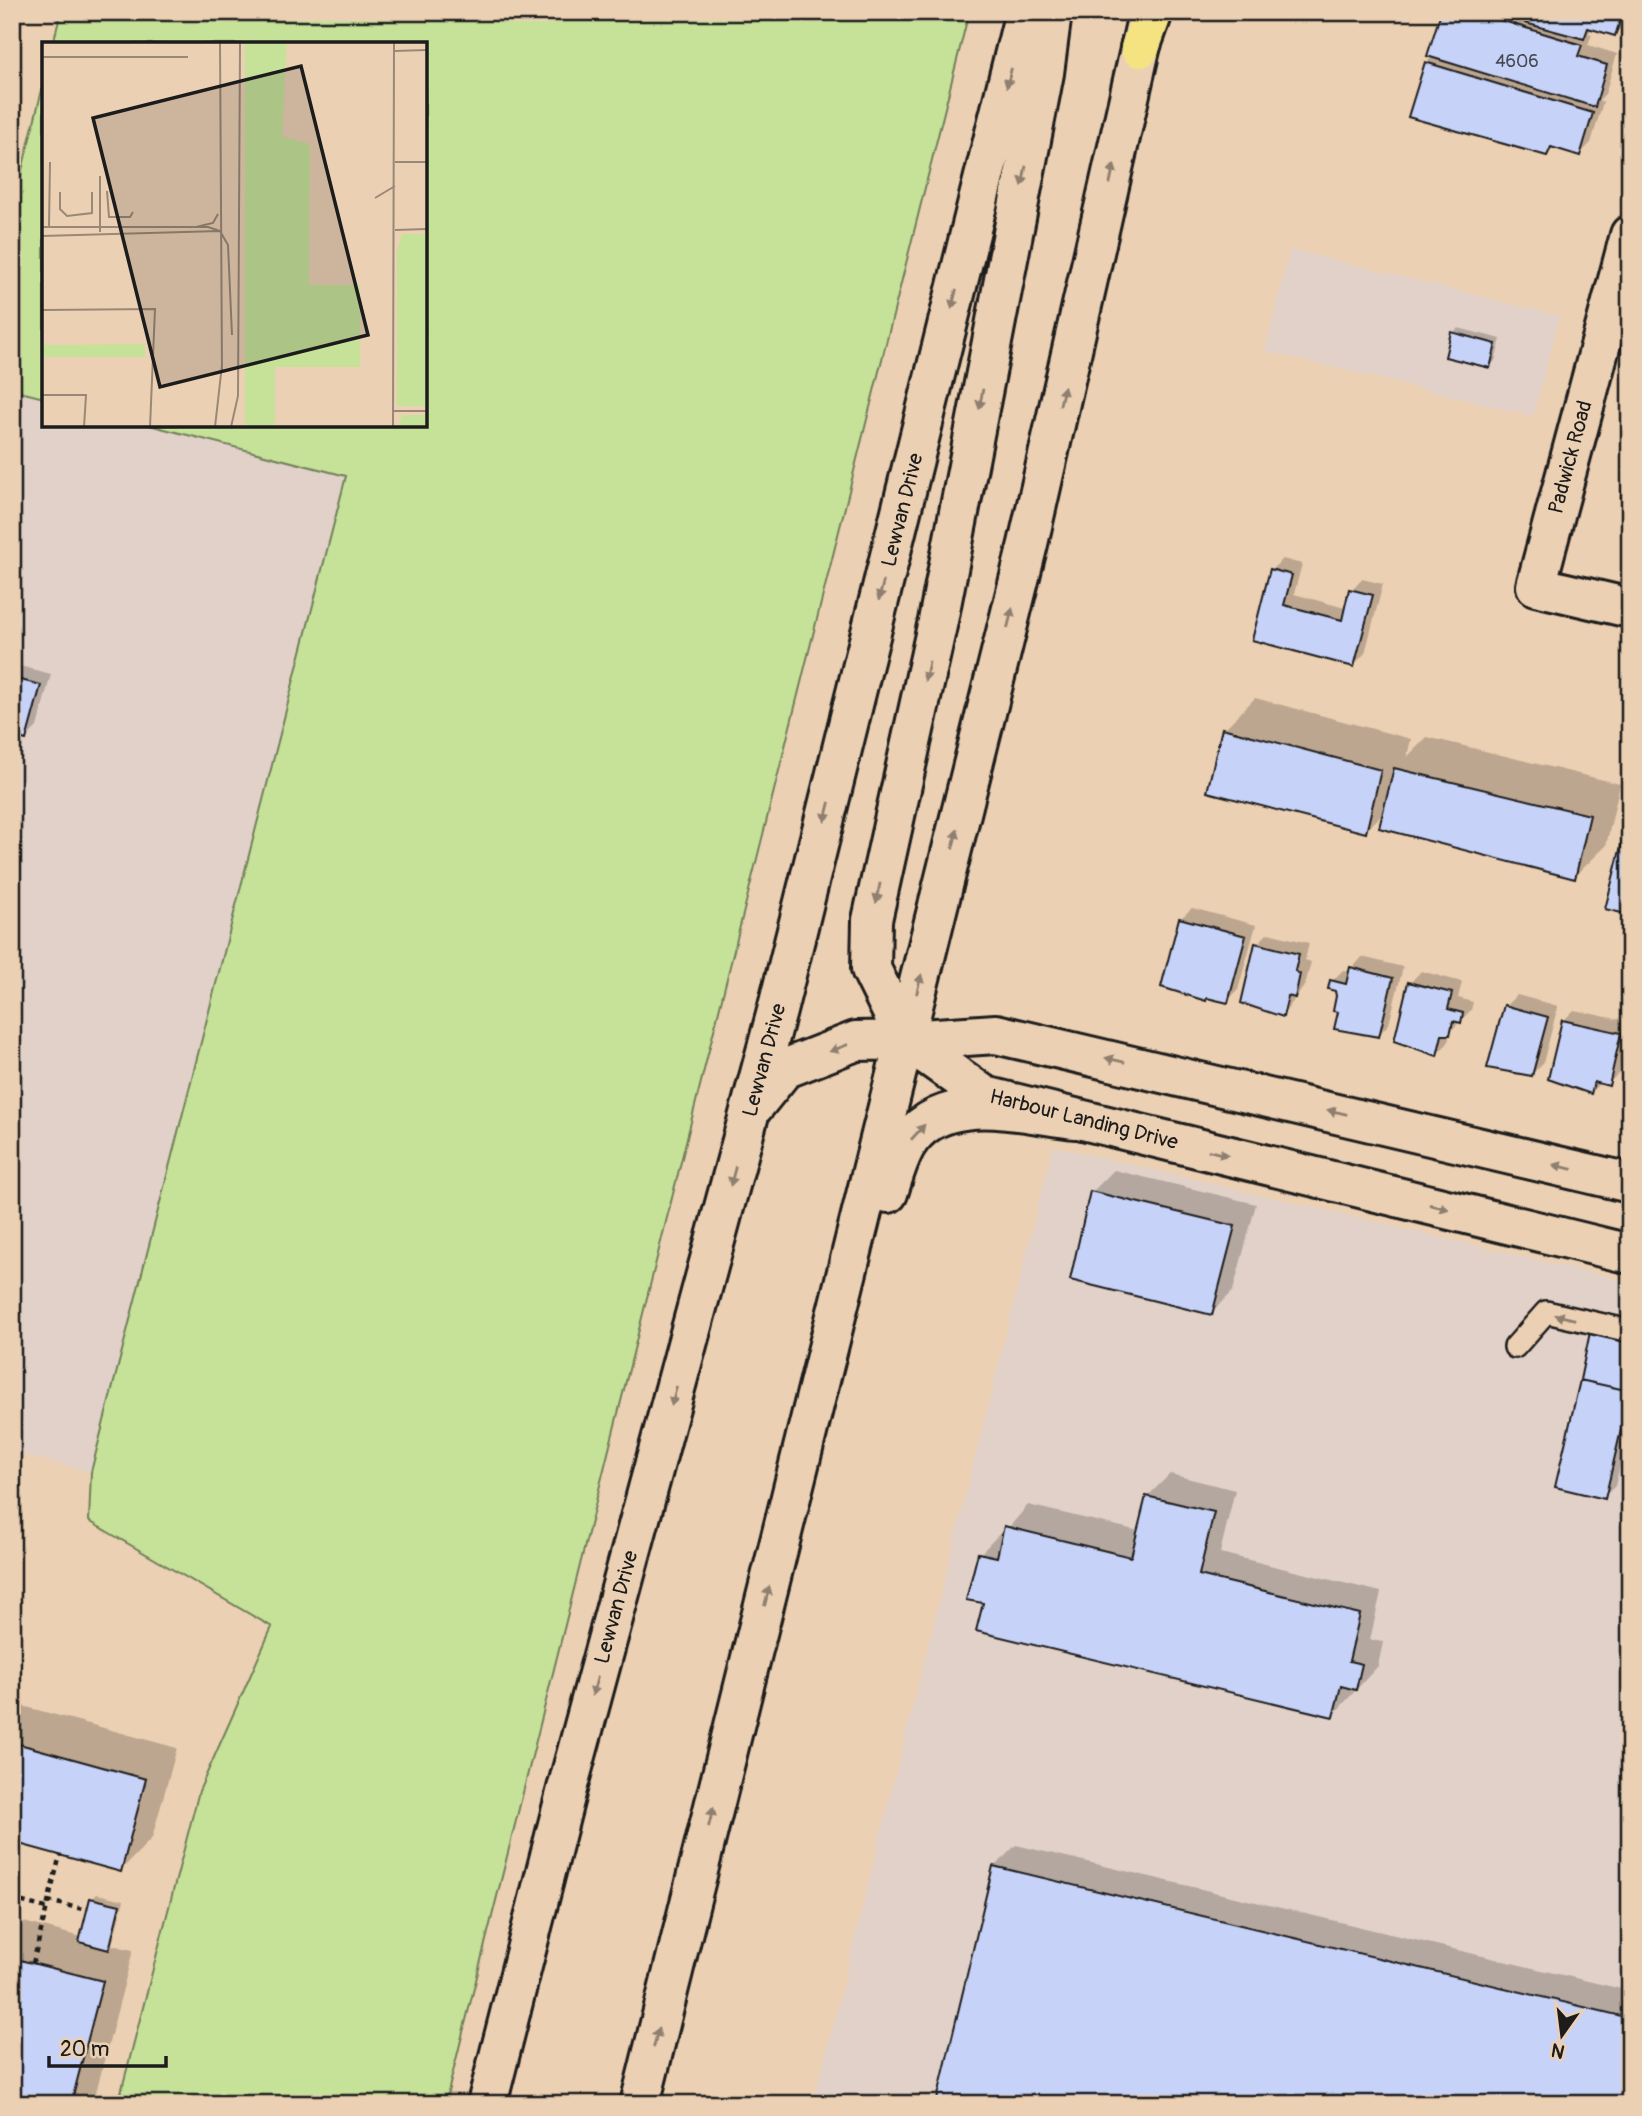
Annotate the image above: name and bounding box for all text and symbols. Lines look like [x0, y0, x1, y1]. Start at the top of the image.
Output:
inset map [42, 42, 427, 427]
house number: 4606 [1495, 50, 1539, 73]
one-way arrow [1003, 68, 1014, 90]
one-way arrow [1106, 163, 1117, 185]
one-way arrow [1019, 165, 1030, 187]
one-way arrow [948, 288, 959, 310]
one-way arrow [1056, 385, 1067, 407]
one-way arrow [975, 388, 986, 410]
street label: Padwick Road [1542, 398, 1599, 517]
street label: Lewvan Drive [875, 450, 930, 570]
one-way arrow [875, 581, 886, 603]
one-way arrow [1005, 607, 1016, 629]
one-way arrow [921, 660, 932, 682]
one-way arrow [821, 801, 832, 823]
one-way arrow [950, 828, 961, 850]
one-way arrow [873, 882, 884, 904]
one-way arrow [914, 973, 925, 995]
street label: Lewvan Drive [736, 1000, 793, 1120]
one-way arrow [828, 1043, 849, 1054]
one-way arrow [1104, 1054, 1126, 1065]
street label: Harbour Landing Drive [987, 1083, 1182, 1156]
one-way arrow [1326, 1107, 1348, 1118]
one-way arrow [910, 1123, 926, 1141]
one-way arrow [1207, 1148, 1229, 1159]
one-way arrow [1552, 1161, 1574, 1172]
one-way arrow [728, 1166, 738, 1187]
one-way arrow [1428, 1202, 1450, 1213]
one-way arrow [1554, 1311, 1576, 1322]
one-way arrow [668, 1385, 679, 1407]
street label: Lewvan Drive [588, 1547, 645, 1667]
one-way arrow [761, 1585, 772, 1607]
one-way arrow [589, 1675, 600, 1697]
one-way arrow [706, 1806, 717, 1828]
north arrow [1526, 2000, 1596, 2070]
scale bar [49, 2025, 166, 2069]
one-way arrow [651, 2026, 662, 2048]
text: 20 m [60, 2036, 109, 2063]
text: N [1549, 2037, 1567, 2064]

